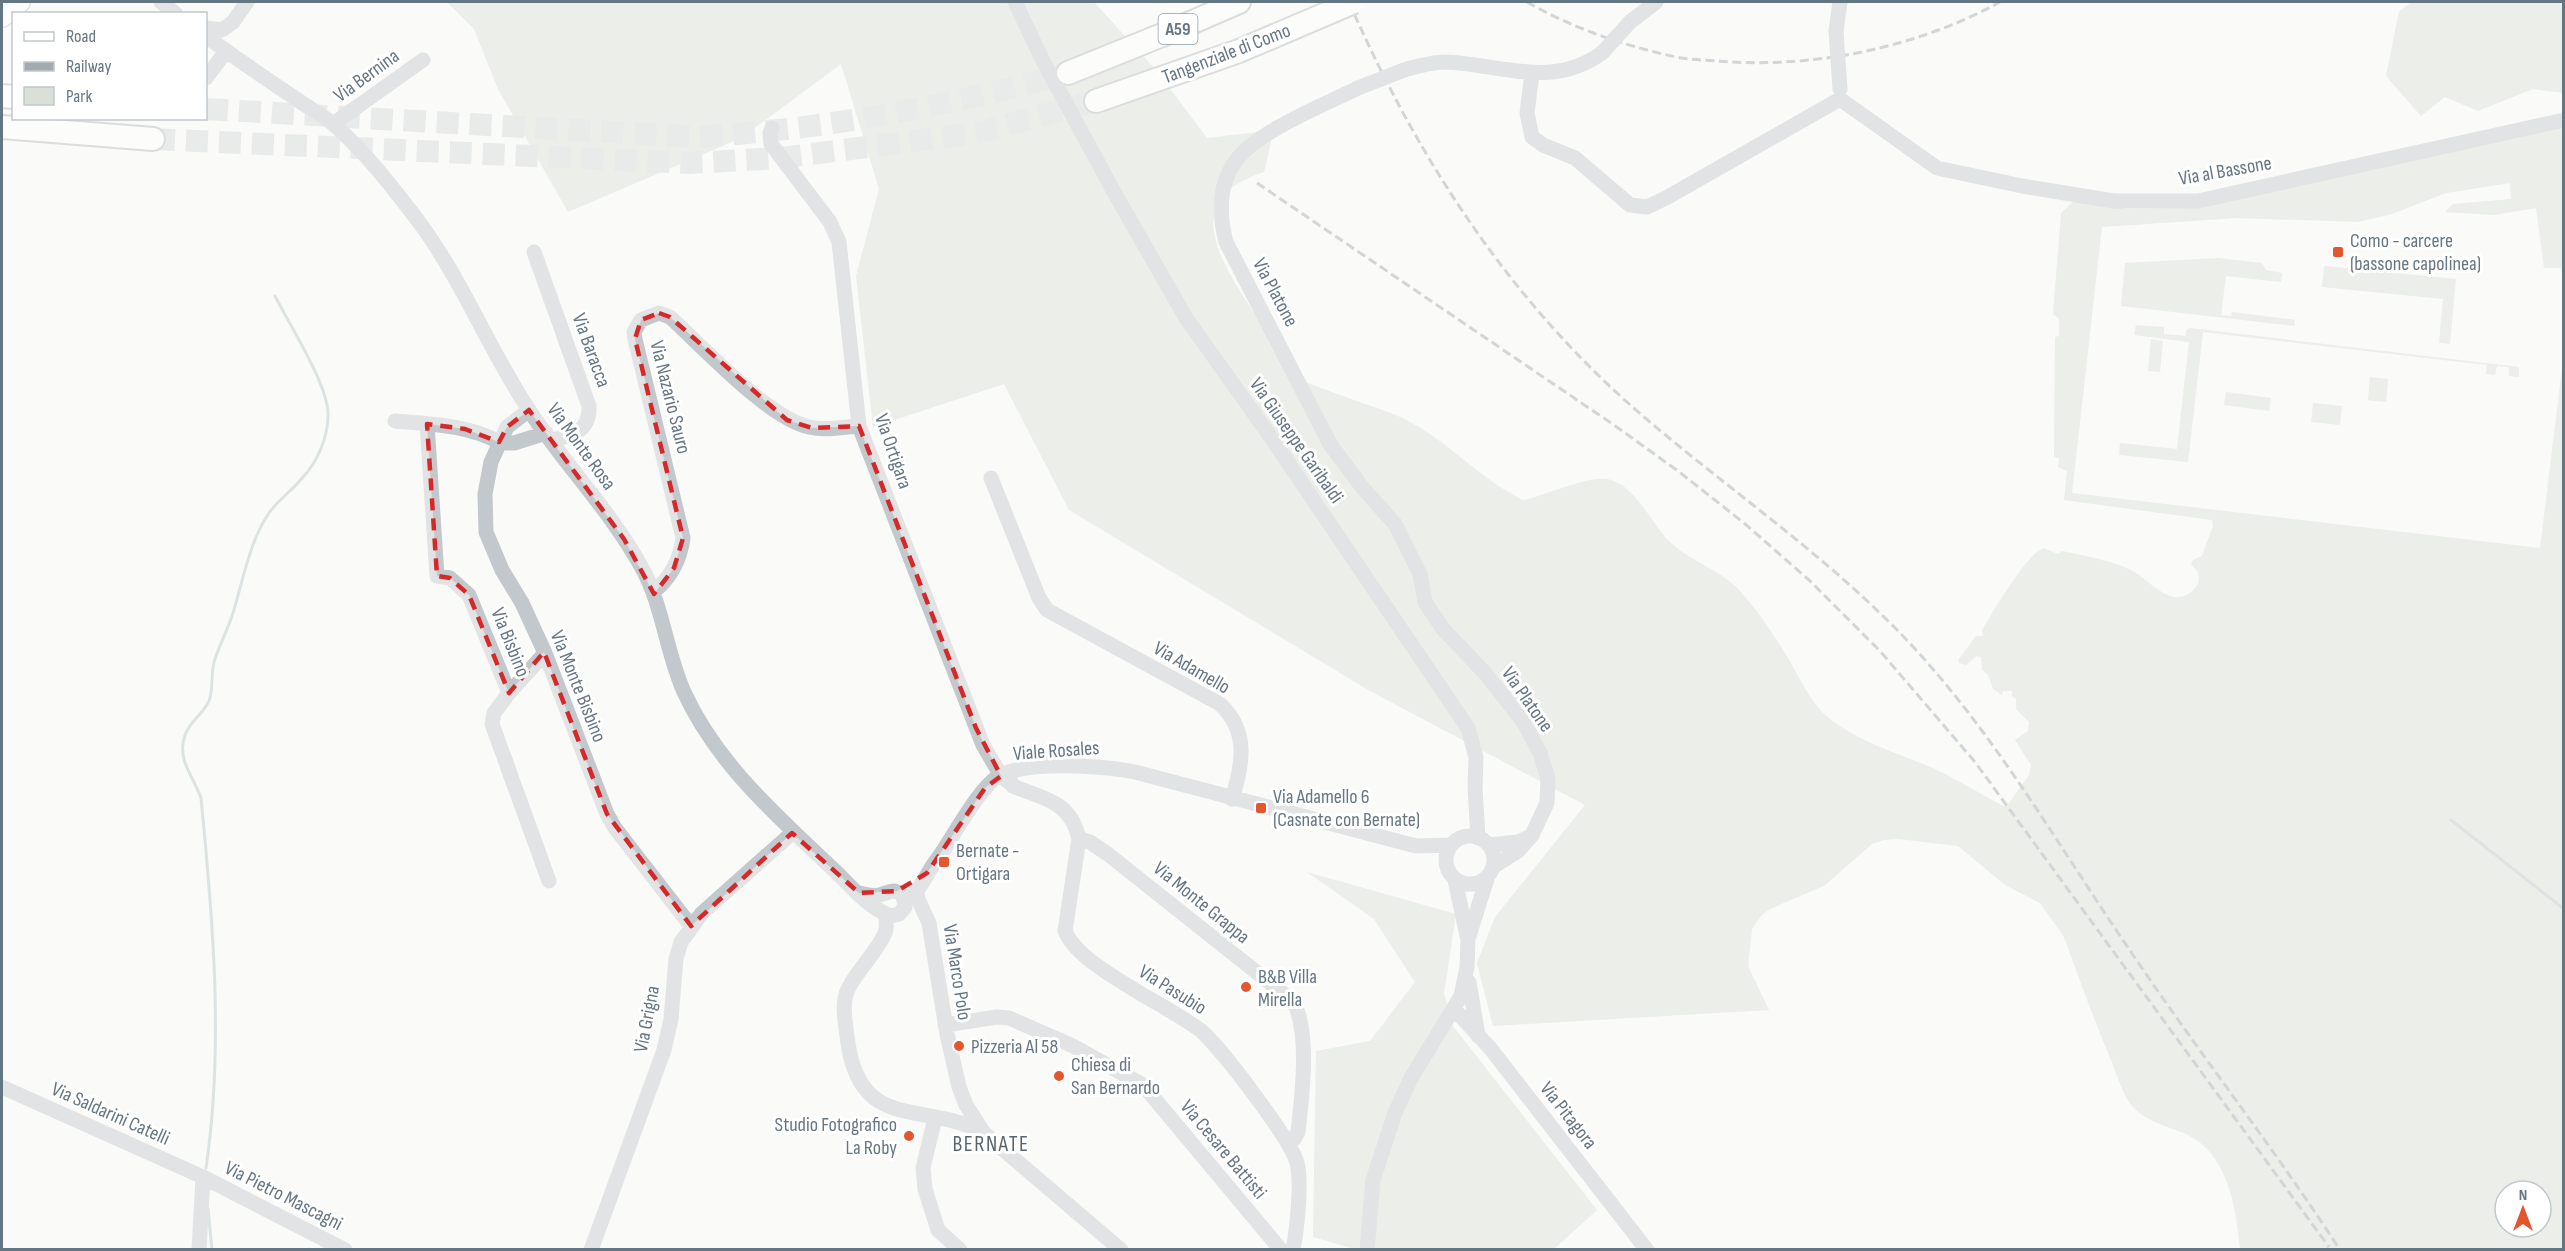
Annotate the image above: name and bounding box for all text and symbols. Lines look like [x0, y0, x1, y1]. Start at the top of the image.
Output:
legend [12, 12, 207, 120]
road number: A59 [1158, 14, 1198, 44]
street label: Tangenziale di Como [1159, 18, 1294, 89]
text: Road [66, 26, 96, 47]
street label: Via Bernina [329, 44, 404, 108]
text: Railway [66, 56, 111, 77]
text: Park [66, 86, 92, 107]
street label: Via al Bassone [2177, 151, 2273, 191]
place label: Como - carcere (bassone capolinea) [2350, 229, 2481, 276]
marker: Como - carcere (bassone capolinea) [2331, 245, 2345, 259]
street label: Via Platone [1247, 254, 1303, 331]
street label: Via Baracca [567, 310, 615, 391]
street label: Via Nazario Sauro [644, 338, 696, 456]
street label: Via Giuseppe Garibaldi [1244, 373, 1348, 508]
street label: Via Monte Rosa [542, 398, 621, 495]
street label: Via Ortigara [869, 411, 917, 492]
street label: Via Bisbino [485, 604, 535, 680]
street label: Via Monte Bisbino [545, 627, 611, 746]
street label: Via Adamello [1149, 636, 1234, 699]
street label: Via Platone [1496, 662, 1558, 737]
street label: Viale Rosales [1012, 736, 1100, 766]
place label: Via Adamello 6 (Casnate con Bernate) [1273, 785, 1420, 832]
marker: Via Adamello 6 (Casnate con Bernate) [1254, 801, 1268, 815]
place label: Bernate - Ortigara [956, 839, 1019, 886]
marker: Bernate - Ortigara [937, 855, 951, 869]
street label: Via Monte Grappa [1148, 857, 1254, 949]
street label: Via Marco Polo [938, 922, 976, 1022]
street label: Via Pasubio [1134, 960, 1211, 1020]
place label: B&B Villa Mirella [1258, 965, 1317, 1012]
marker: B&B Villa Mirella [1239, 980, 1253, 994]
street label: Via Grigna [629, 984, 665, 1055]
place label: Pizzeria Al 58 [971, 1035, 1058, 1059]
marker: Pizzeria Al 58 [952, 1039, 966, 1053]
place label: Chiesa di San Bernardo [1071, 1053, 1160, 1100]
marker: Chiesa di San Bernardo [1052, 1069, 1066, 1083]
street label: Via Saldarini Catelli [48, 1077, 174, 1151]
street label: Via Pitagora [1535, 1077, 1602, 1154]
street label: Via Cesare Battisti [1175, 1095, 1272, 1204]
place label: Studio Fotografico La Roby [775, 1113, 897, 1160]
marker: Studio Fotografico La Roby [902, 1129, 916, 1143]
district label: BERNATE [952, 1131, 1030, 1158]
street label: Via Pietro Mascagni [221, 1156, 347, 1236]
north arrow [2493, 1179, 2553, 1239]
text: N [2519, 1186, 2527, 1205]

